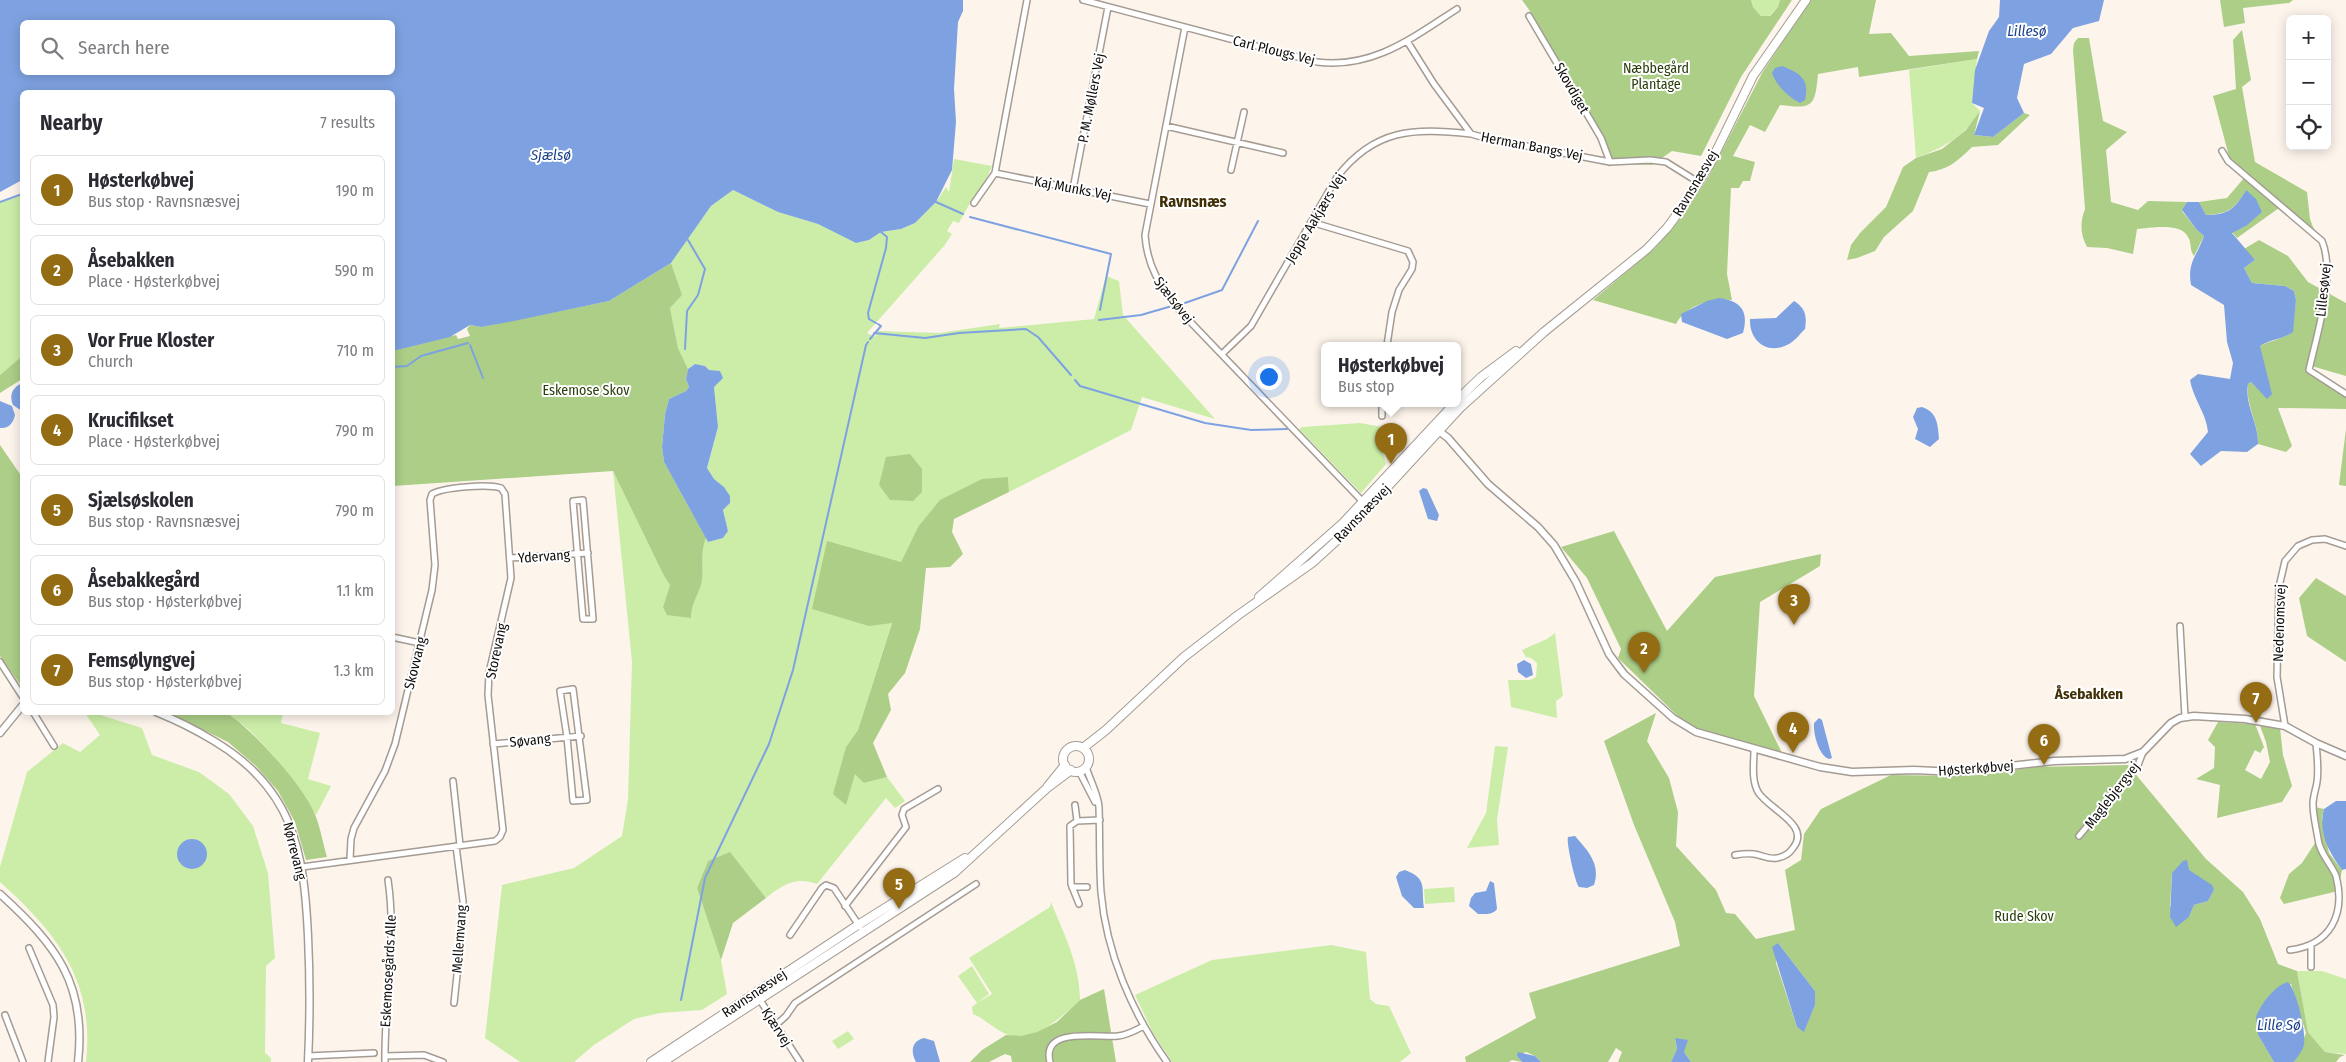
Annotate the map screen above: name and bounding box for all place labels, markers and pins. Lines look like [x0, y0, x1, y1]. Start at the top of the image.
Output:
pin: 1 [1375, 423, 1407, 464]
pin: 3 [1778, 584, 1810, 625]
pin: 2 [1628, 632, 1660, 673]
pin: 7 [2240, 682, 2272, 723]
pin: 4 [1777, 712, 1809, 753]
pin: 6 [2028, 724, 2060, 765]
pin: 5 [883, 868, 915, 909]

